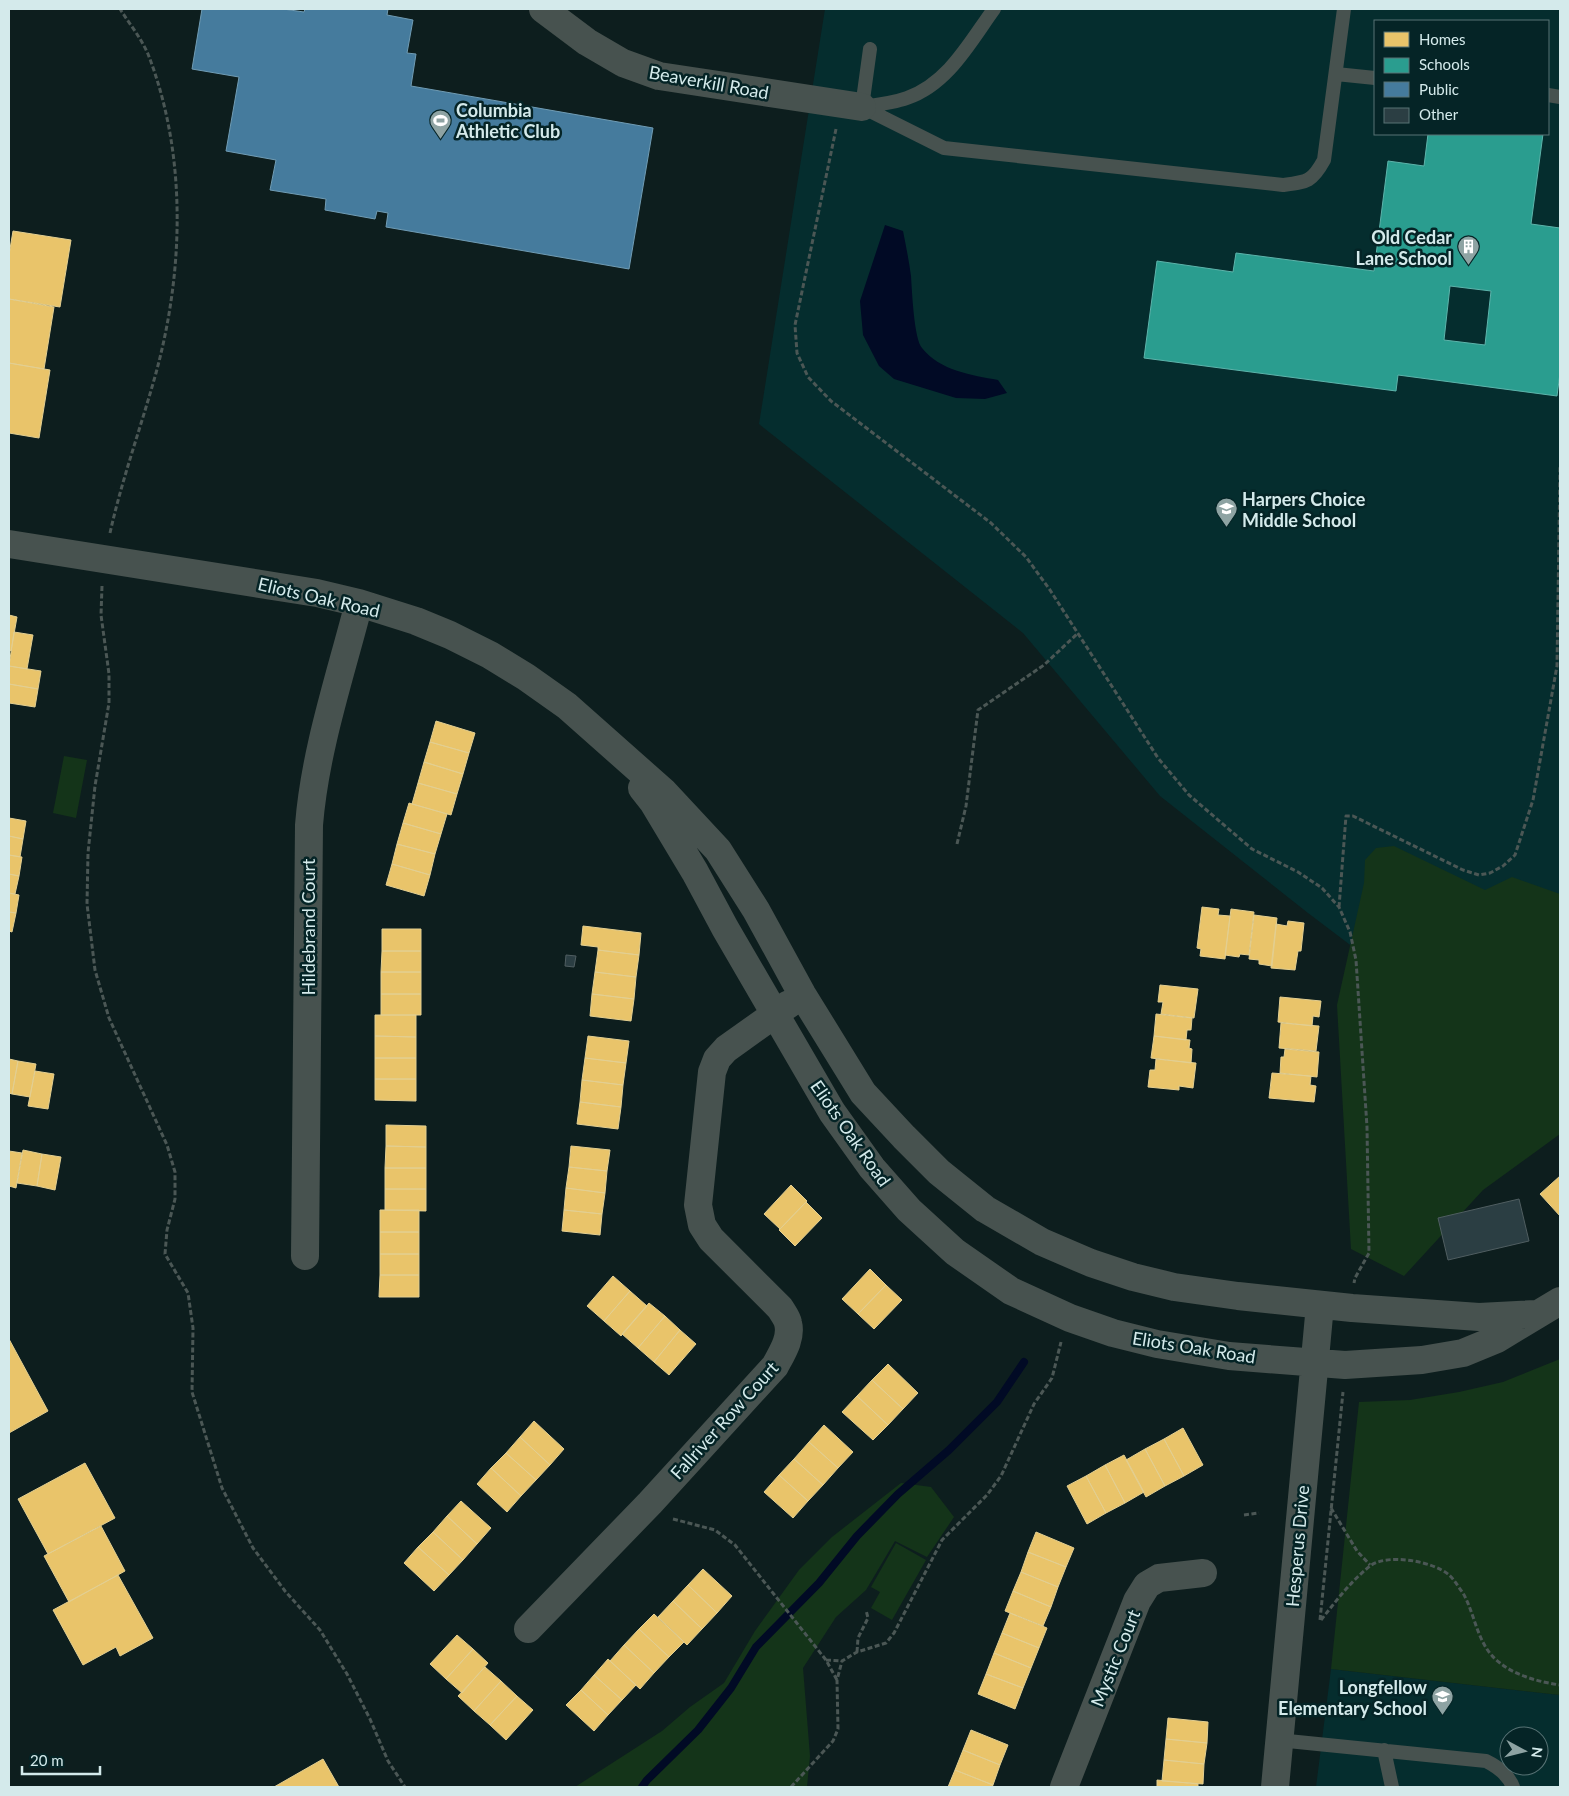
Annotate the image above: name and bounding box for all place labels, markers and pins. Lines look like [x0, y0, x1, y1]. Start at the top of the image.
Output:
place label: Columbia Athletic Club [455, 99, 560, 142]
sports icon: Columbia Athletic Club [428, 108, 452, 139]
place label: Old Cedar Lane School [1356, 226, 1452, 269]
building icon: Old Cedar Lane School [1456, 235, 1480, 266]
place label: Harpers Choice Middle School [1242, 488, 1366, 531]
school or university icon: Harpers Choice Middle School [1214, 497, 1238, 528]
place label: Longfellow Elementary School [1278, 1676, 1428, 1719]
school or university icon: Longfellow Elementary School [1431, 1685, 1455, 1716]

